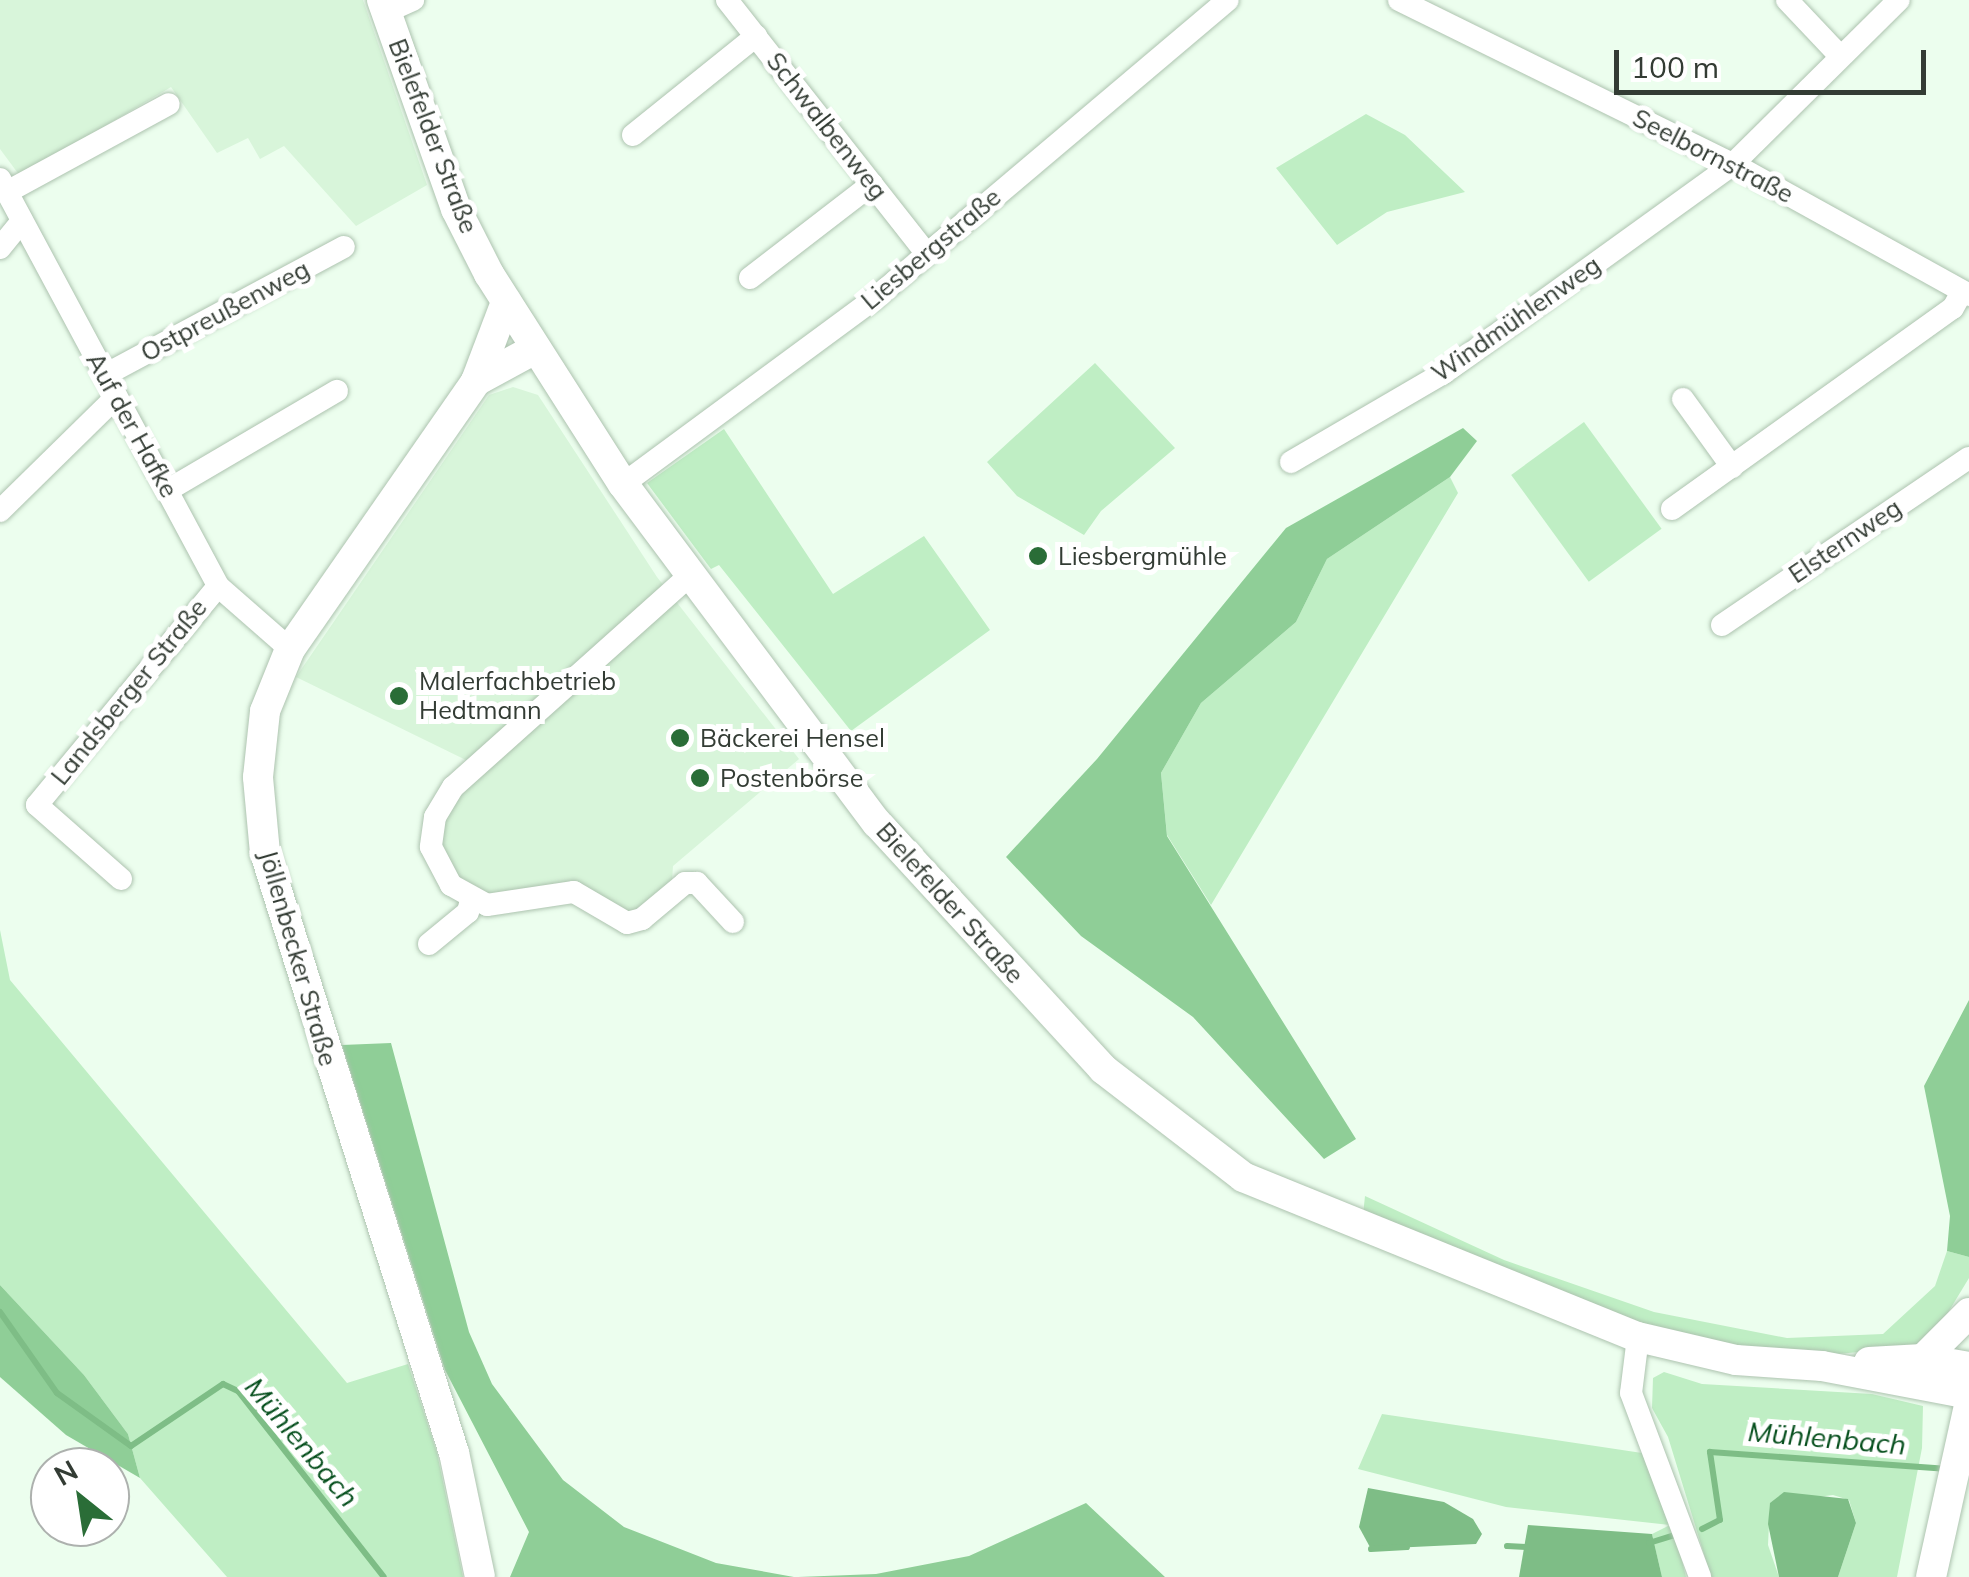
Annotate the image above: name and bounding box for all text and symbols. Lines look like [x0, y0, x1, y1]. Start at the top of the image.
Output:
scale bar [1619, 30, 1932, 92]
street label: Bielefelder Straße [382, 35, 484, 237]
street label: Schwalbenweg [760, 47, 894, 205]
text: 100 m [1631, 48, 1719, 86]
street label: Seelbornstraße [1628, 103, 1798, 209]
street label: Liesbergstraße [855, 182, 1007, 316]
street label: Windmühlenweg [1426, 250, 1606, 388]
street label: Ostpreußenweg [136, 254, 314, 368]
street label: Auf der Hafke [80, 347, 184, 503]
street label: Elsternweg [1783, 493, 1907, 589]
place label: Liesbergmühle [1058, 541, 1227, 571]
marker: Liesbergmühle [1027, 545, 1049, 567]
street label: Landsberger Straße [45, 593, 213, 791]
place label: Malerfachbetrieb Hedtmann [419, 667, 616, 726]
marker: Malerfachbetrieb Hedtmann [388, 685, 410, 707]
place label: Bäckerei Hensel [700, 723, 885, 753]
marker: Bäckerei Hensel [669, 727, 691, 749]
place label: Postenbörse [720, 763, 863, 793]
marker: Postenbörse [689, 767, 711, 789]
street label: Bielefelder Straße [870, 817, 1030, 989]
street label: Jöllenbecker Straße [253, 847, 343, 1069]
water label: Mühlenbach [238, 1370, 366, 1514]
water label: Mühlenbach [1746, 1414, 1908, 1462]
north arrow [30, 1447, 130, 1547]
text: N [48, 1452, 84, 1493]

